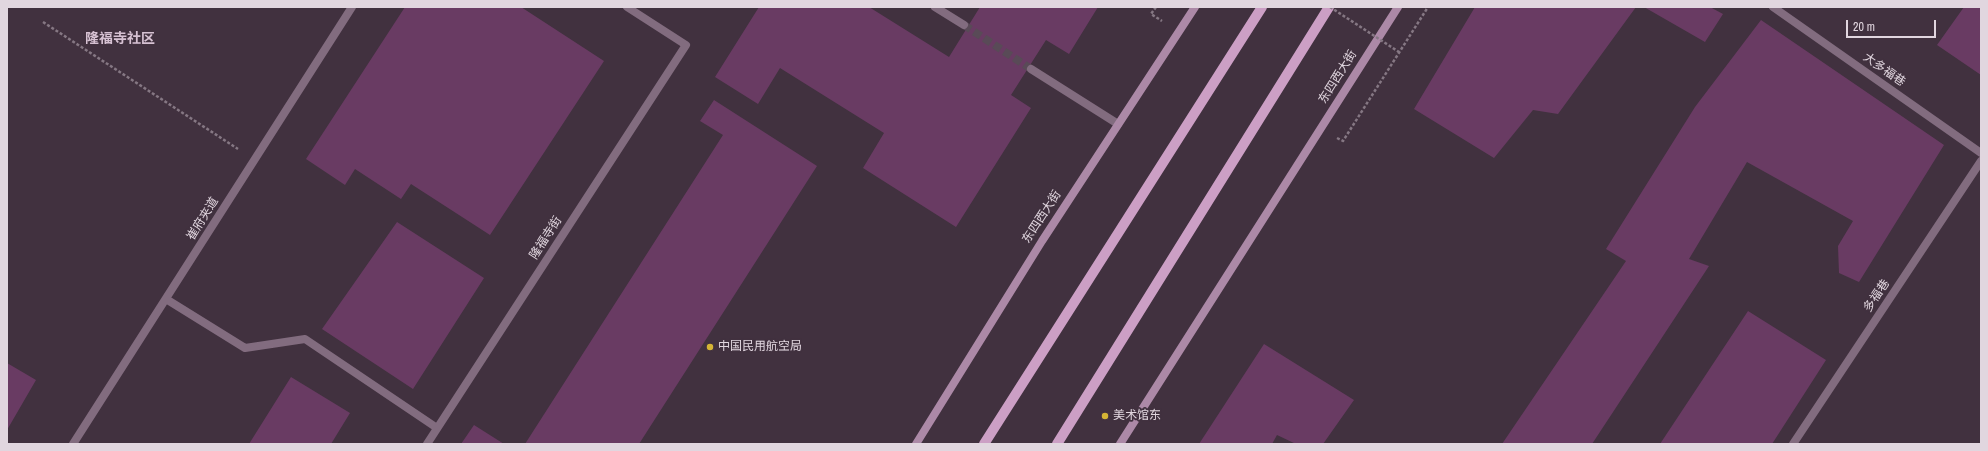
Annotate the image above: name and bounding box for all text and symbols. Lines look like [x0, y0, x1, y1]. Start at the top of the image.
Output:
scale bar [1848, 12, 1938, 38]
text: 20 m [1853, 19, 1875, 35]
district label: 隆福寺社区 [85, 31, 155, 47]
street label: 东四西大街 [1316, 48, 1360, 106]
street label: 大多福巷 [1860, 50, 1908, 90]
street label: 东四西大街 [1020, 188, 1064, 246]
street label: 崔府夹道 [184, 195, 222, 243]
street label: 隆福寺街 [527, 214, 565, 262]
street label: 多福巷 [1861, 277, 1893, 315]
place label: 中国民用航空局 [718, 340, 802, 354]
marker: 中国民用航空局 [705, 342, 715, 352]
place label: 美术馆东 [1113, 409, 1161, 423]
marker: 美术馆东 [1100, 411, 1110, 421]

